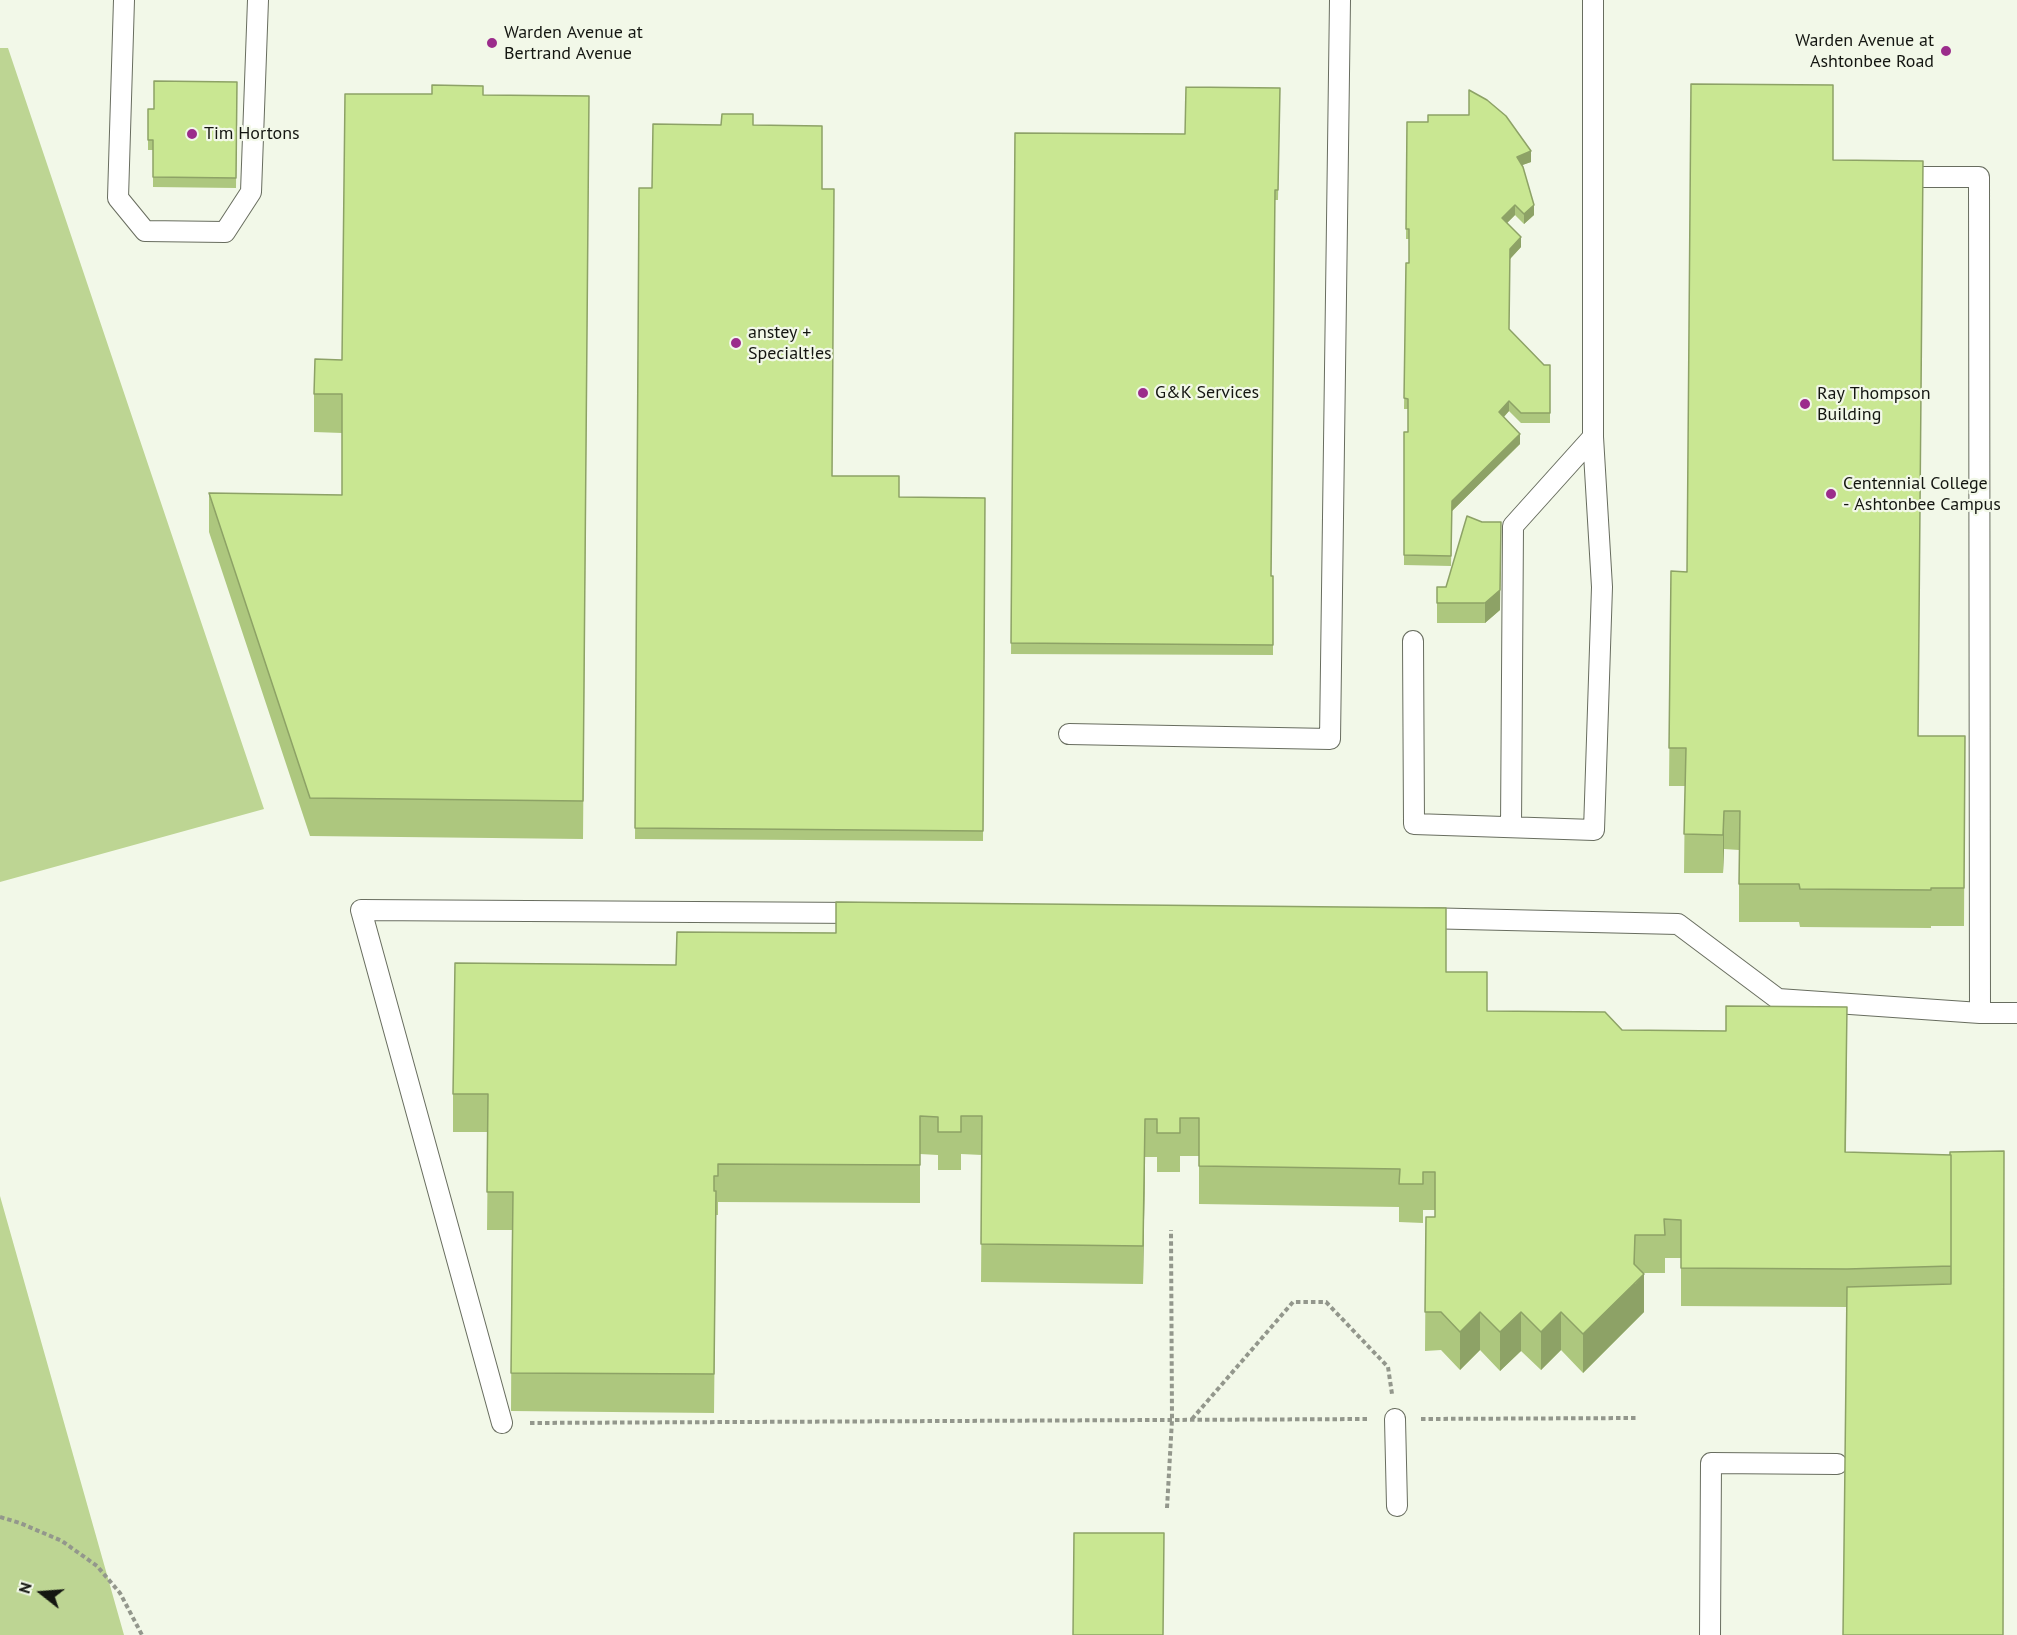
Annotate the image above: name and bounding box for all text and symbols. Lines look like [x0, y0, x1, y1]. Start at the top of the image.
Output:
place label: Warden Avenue at Bertrand Avenue [504, 22, 643, 64]
place label: Warden Avenue at Ashtonbee Road [1795, 30, 1934, 72]
marker: Warden Avenue at Bertrand Avenue [485, 36, 499, 50]
marker: Warden Avenue at Ashtonbee Road [1939, 44, 1953, 58]
place label: Tim Hortons [204, 123, 300, 145]
marker: Tim Hortons [185, 127, 199, 141]
place label: anstey + Specialt!es [748, 322, 832, 364]
marker: anstey + Specialt!es [729, 336, 743, 350]
place label: G&K Services [1155, 382, 1259, 404]
place label: Ray Thompson Building [1817, 383, 1931, 426]
marker: G&K Services [1136, 386, 1150, 400]
marker: Ray Thompson Building [1798, 397, 1812, 411]
place label: Centennial College - Ashtonbee Campus [1843, 473, 2001, 516]
marker: Centennial College - Ashtonbee Campus [1824, 487, 1838, 501]
north arrow [12, 1563, 72, 1623]
text: N [14, 1580, 36, 1596]

